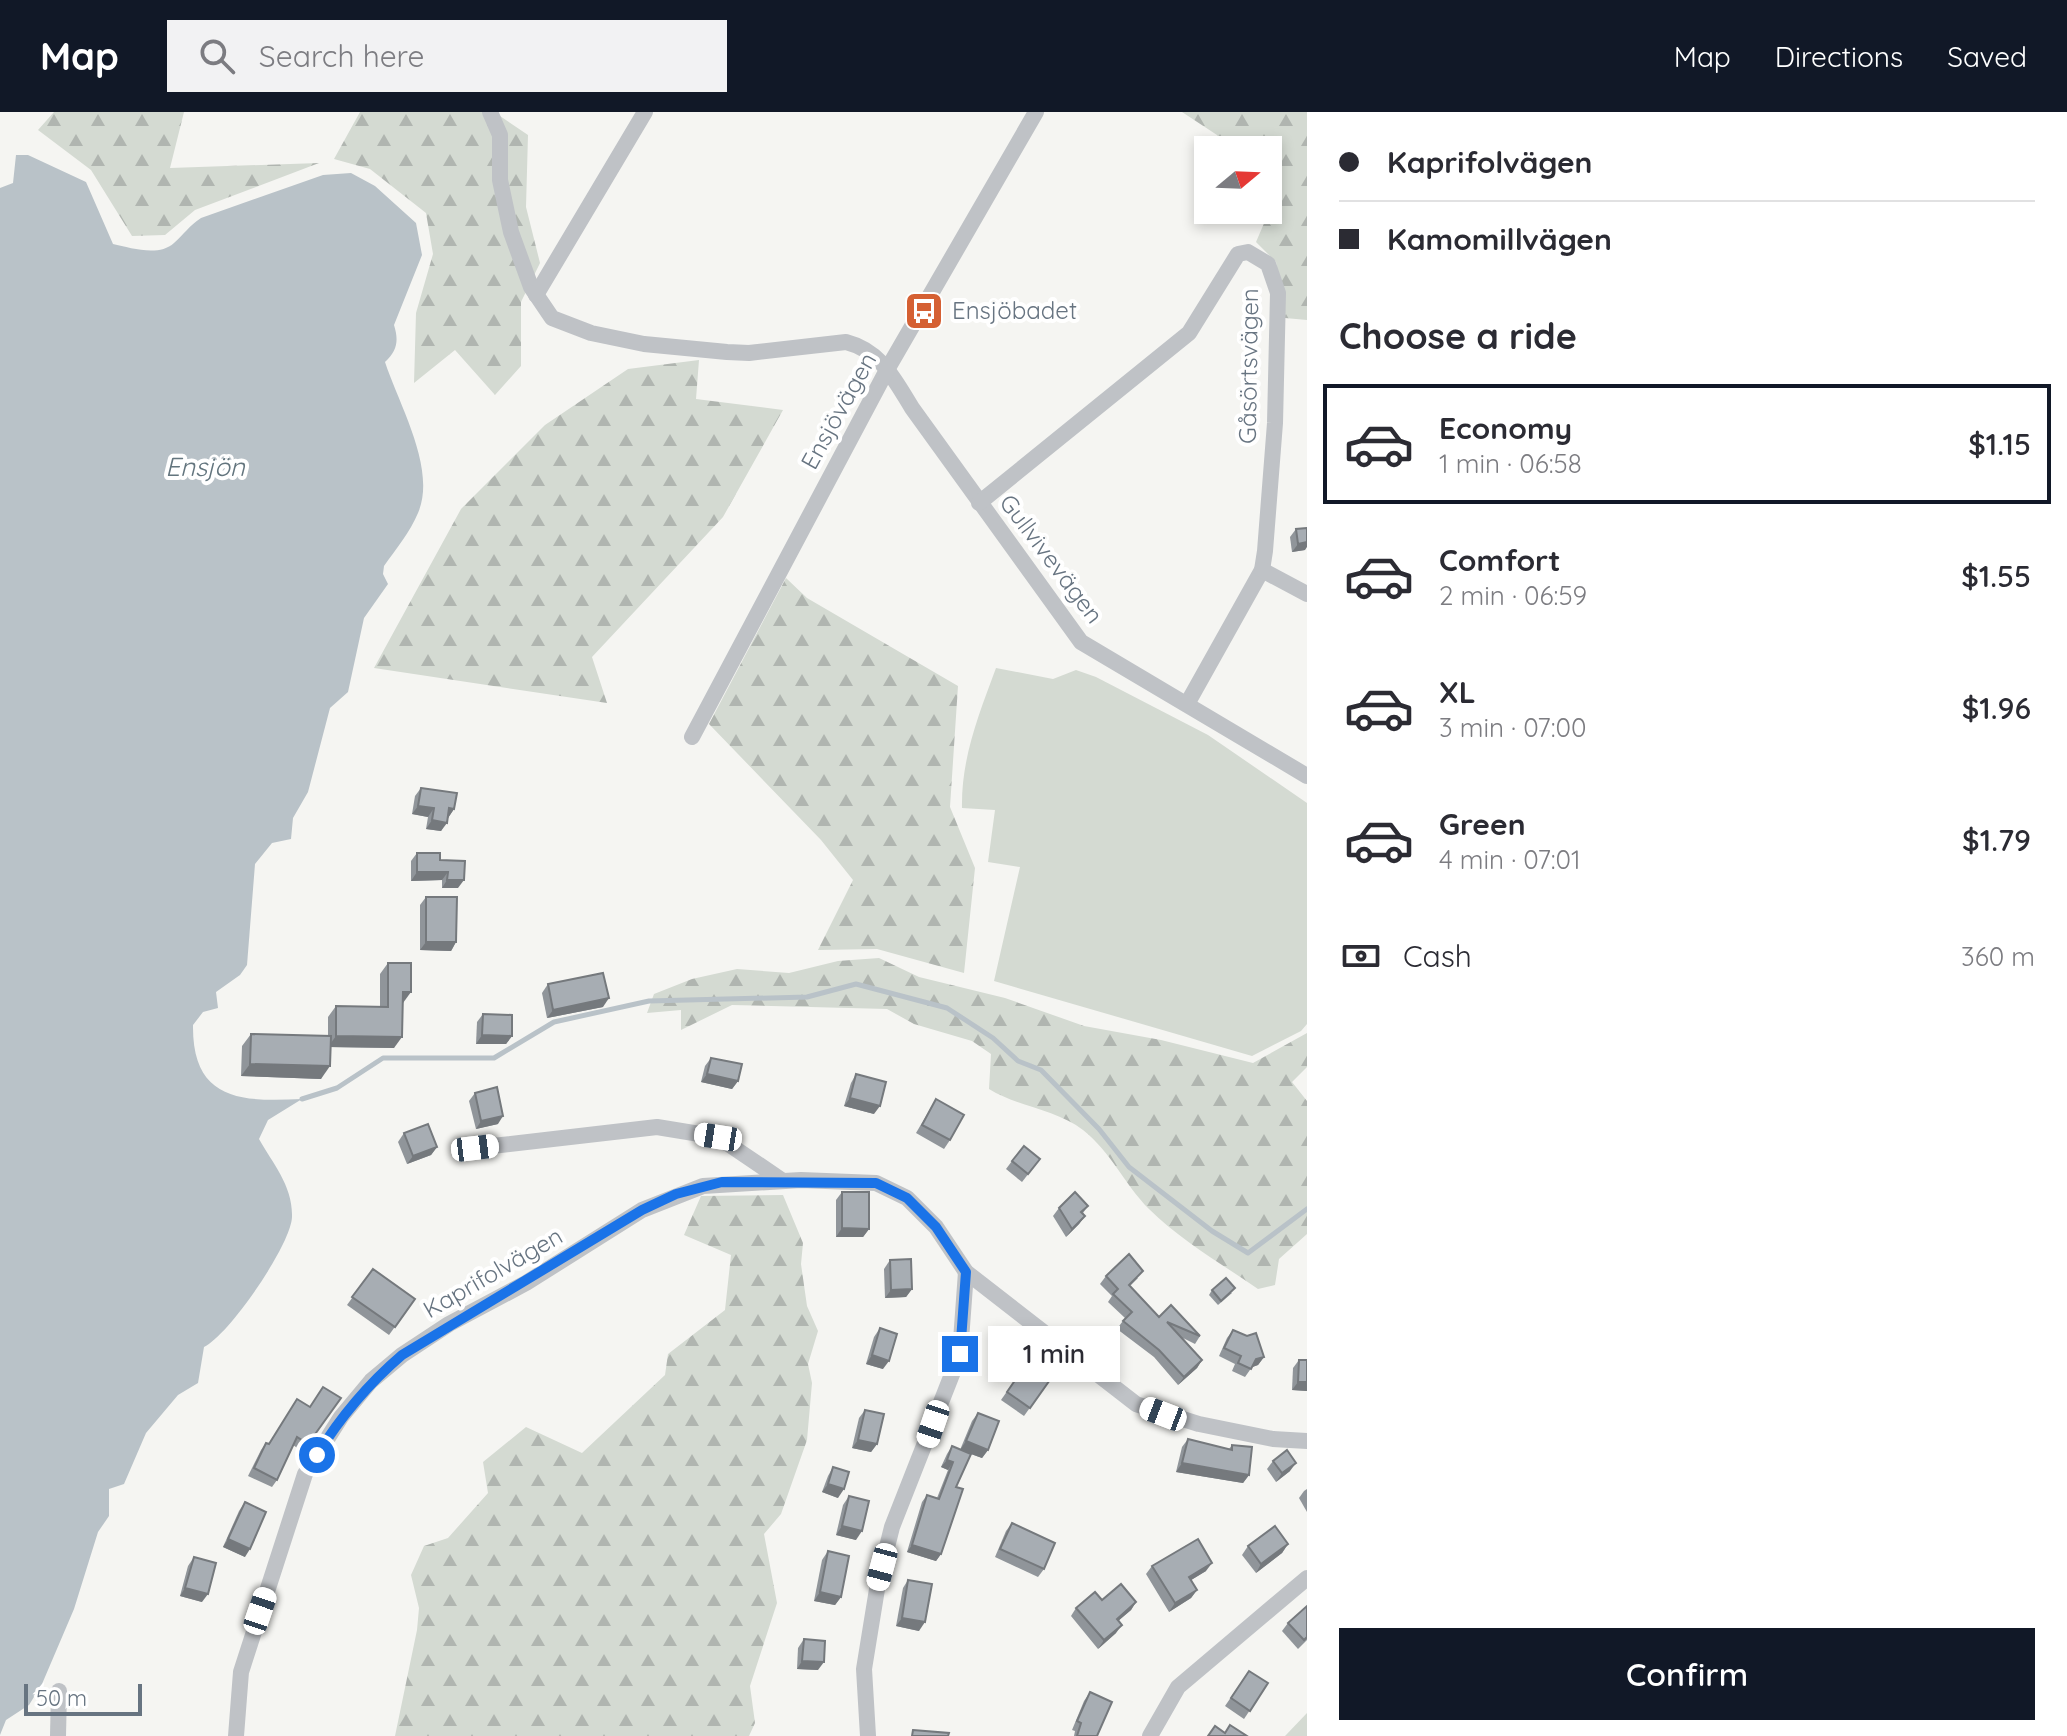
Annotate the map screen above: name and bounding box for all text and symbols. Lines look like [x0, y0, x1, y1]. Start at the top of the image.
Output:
search box [167, 20, 727, 92]
text: Map [40, 32, 119, 80]
icon: search [195, 34, 239, 78]
text: Search here [259, 37, 424, 75]
text: Map [1674, 39, 1731, 74]
text: Directions [1775, 39, 1903, 74]
text: Saved [1947, 39, 2027, 74]
north arrow [1194, 136, 1282, 224]
map controls [1194, 136, 1282, 224]
text: Kaprifolvägen [1387, 143, 1592, 181]
text: Kamomillvägen [1387, 220, 1612, 258]
street label: Gåsörtsvägen [1232, 288, 1264, 444]
bus stop icon: Ensjöbadet [903, 290, 945, 332]
place label: Ensjöbadet [952, 295, 1077, 325]
text: Choose a ride [1339, 313, 1577, 358]
street label: Ensjövägen [794, 347, 882, 474]
icon: car [1343, 408, 1415, 480]
text: Economy [1439, 409, 1572, 447]
text: $1.15 [1968, 425, 2031, 463]
text: 1 min · 06:58 [1439, 447, 1582, 480]
water label: Ensjön [165, 450, 246, 483]
street label: Gullvivevägen [994, 488, 1110, 629]
icon: car [1343, 540, 1415, 612]
text: Comfort [1439, 541, 1560, 579]
text: $1.55 [1961, 557, 2031, 595]
text: 2 min · 06:59 [1439, 579, 1587, 612]
icon: car [1343, 672, 1415, 744]
text: XL [1439, 673, 1476, 711]
text: $1.96 [1962, 689, 2031, 727]
text: 3 min · 07:00 [1439, 711, 1586, 744]
icon: car [1343, 804, 1415, 876]
text: Green [1439, 805, 1526, 843]
text: $1.79 [1962, 821, 2031, 859]
text: 4 min · 07:01 [1439, 843, 1581, 876]
icon: cash [1339, 934, 1383, 978]
text: Cash [1403, 937, 1472, 975]
text: 360 m [1961, 940, 2035, 973]
car [692, 1121, 744, 1153]
car [450, 1133, 500, 1163]
street label: Kaprifolvägen [417, 1220, 568, 1324]
callout: 1 min [988, 1326, 1120, 1382]
route end [942, 1336, 978, 1372]
text: 1 min [1023, 1337, 1085, 1370]
car [1136, 1394, 1190, 1434]
car [914, 1397, 952, 1451]
route start [299, 1437, 335, 1473]
car [864, 1541, 900, 1593]
car [241, 1584, 279, 1638]
button: Confirm [1339, 1628, 2035, 1720]
scale bar [24, 1680, 142, 1716]
text: 50 m [36, 1684, 87, 1712]

